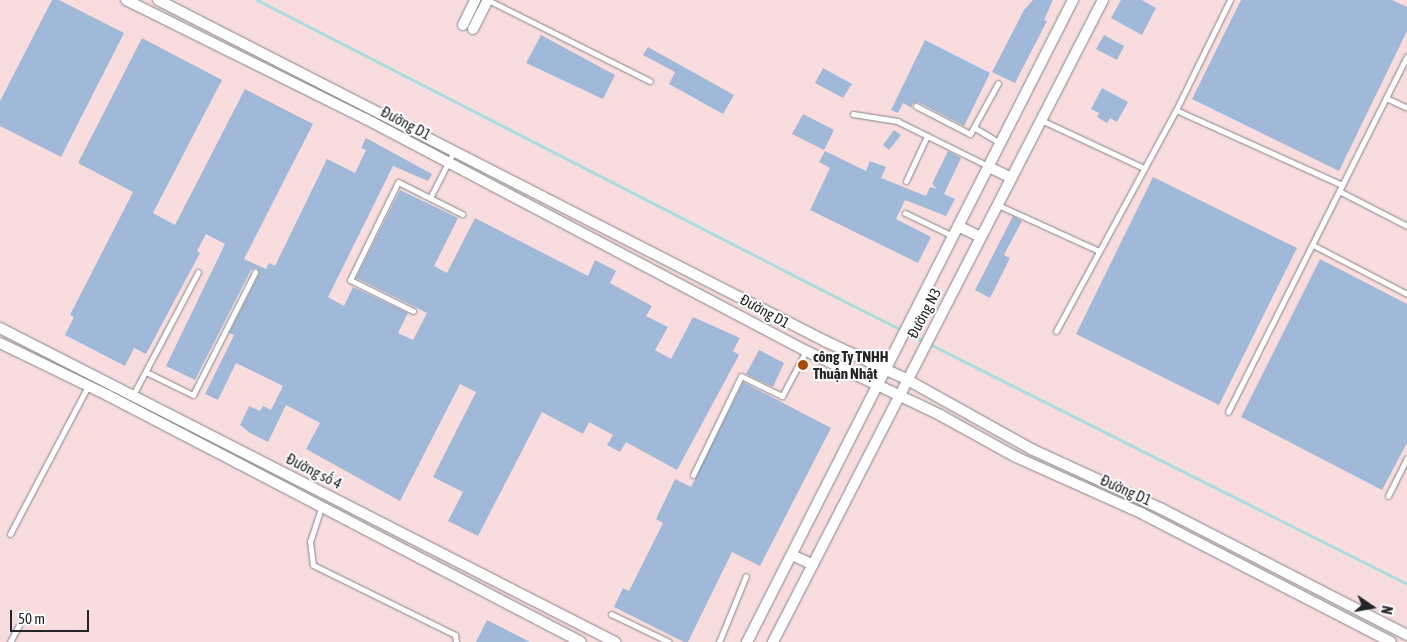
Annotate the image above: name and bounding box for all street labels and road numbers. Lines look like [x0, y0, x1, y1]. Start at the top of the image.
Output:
street label: Đường D1 [378, 102, 434, 144]
street label: Đường N3 [903, 285, 945, 341]
street label: Đường D1 [737, 290, 793, 332]
street label: Đường số 4 [283, 449, 345, 493]
street label: Đường D1 [1098, 471, 1154, 509]

